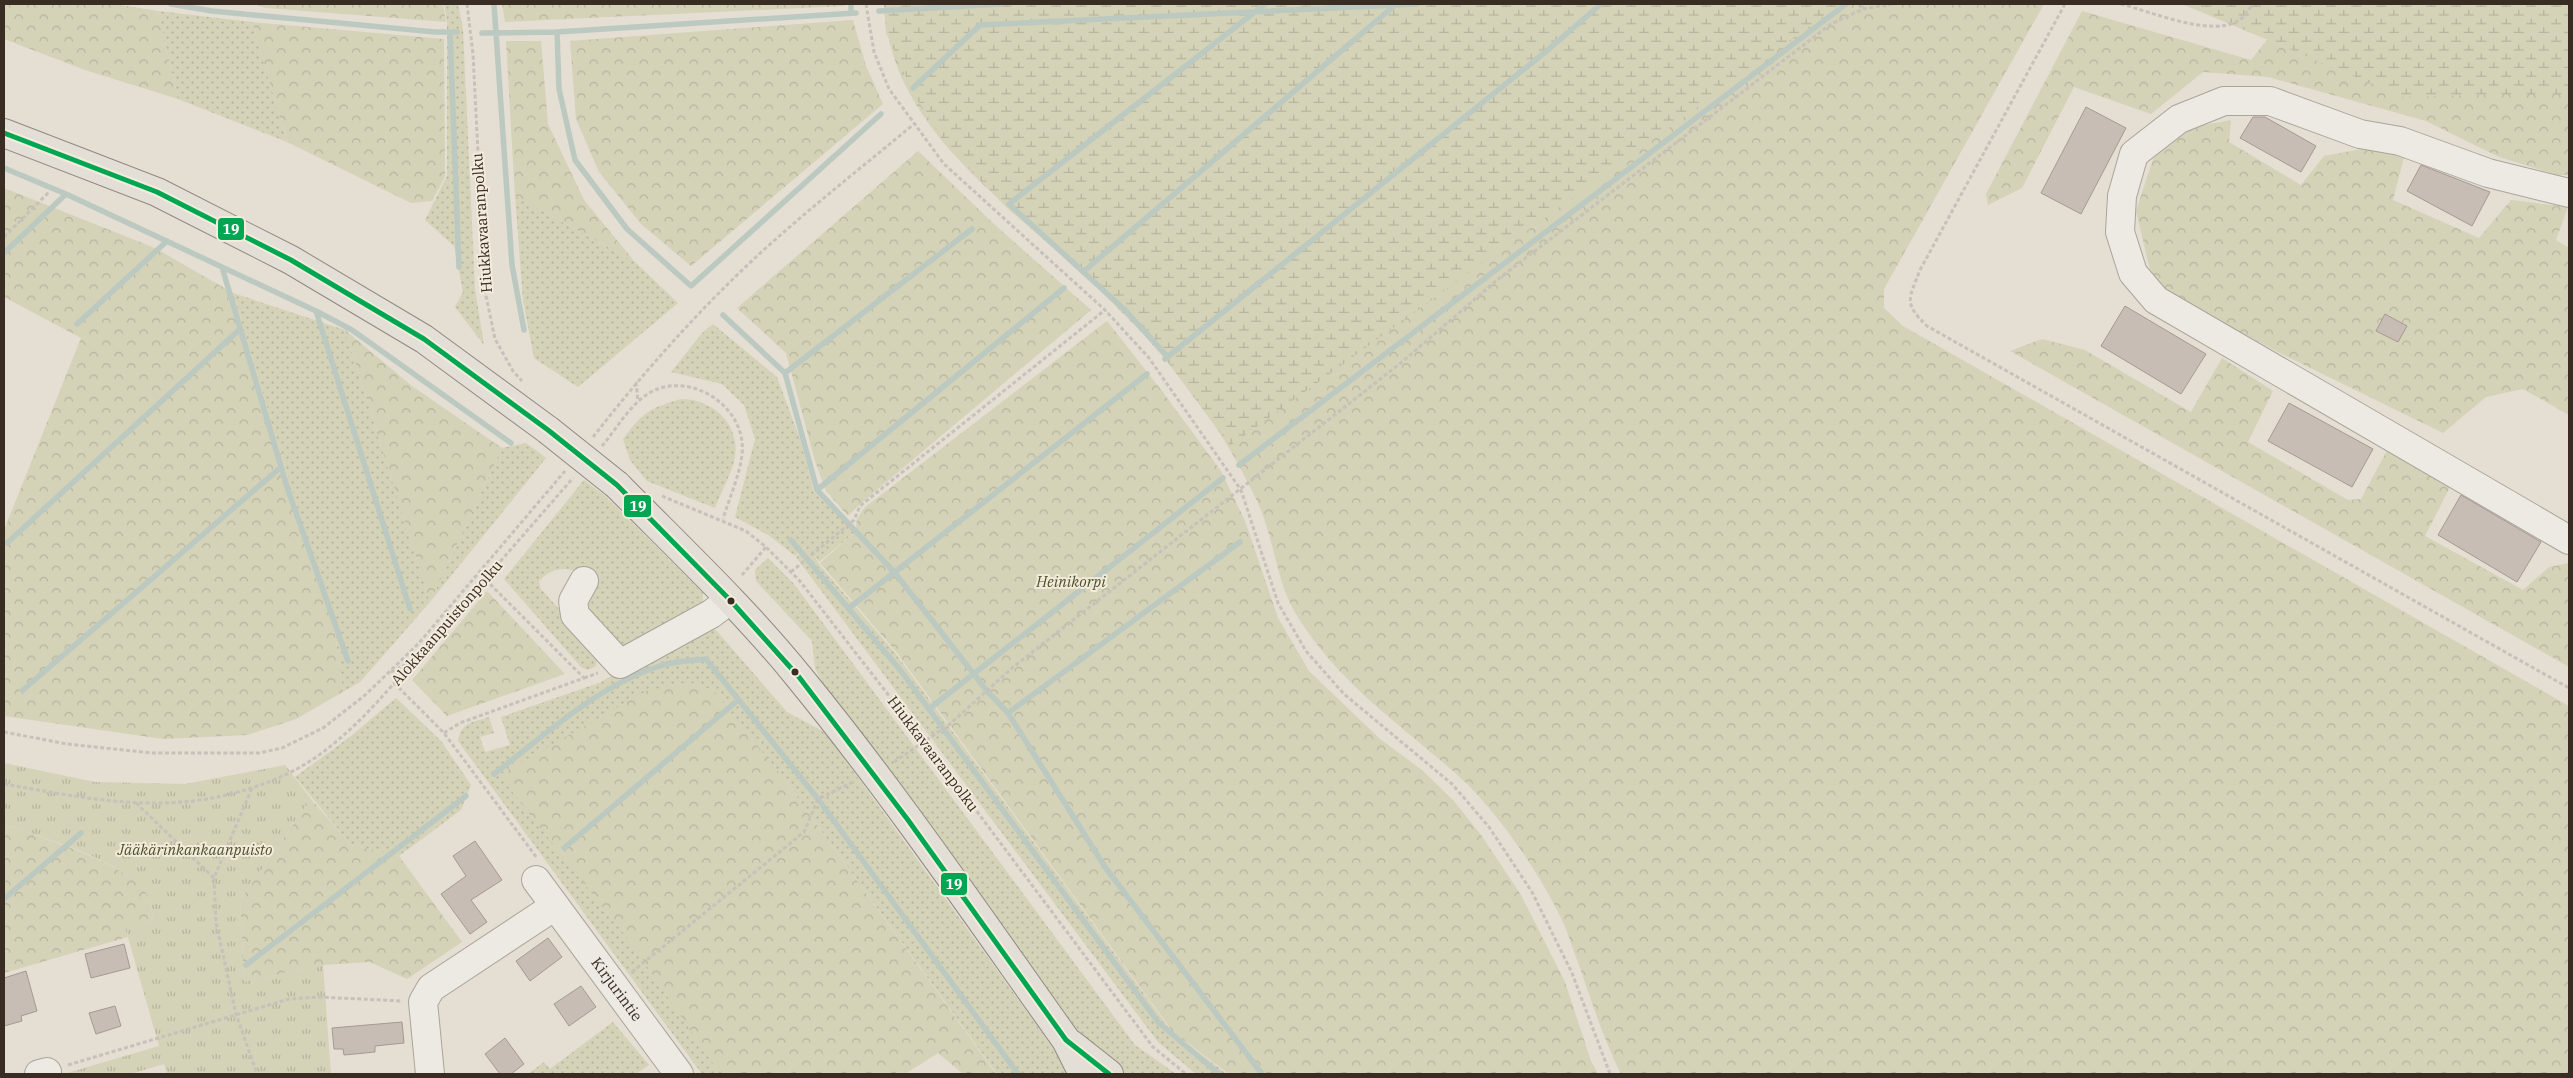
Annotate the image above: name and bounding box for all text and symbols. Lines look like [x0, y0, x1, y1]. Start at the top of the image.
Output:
street label: Hiukkavaaranpolku [467, 152, 496, 294]
line badge: 19 [217, 217, 245, 241]
text: 19 [223, 220, 239, 238]
line badge: 19 [623, 494, 652, 518]
text: 19 [630, 497, 646, 515]
street label: Alokkaanpuistonpolku [387, 556, 506, 689]
park label: Heinikorpi [1035, 572, 1106, 591]
unlabelled marker [726, 596, 736, 606]
unlabelled marker [790, 667, 800, 677]
street label: Hiukkavaaranpolku [884, 692, 983, 815]
park label: Jääkärinkankaanpuisto [116, 840, 273, 859]
line badge: 19 [940, 872, 968, 896]
text: 19 [946, 875, 962, 893]
street label: Kirjurintie [587, 953, 647, 1025]

